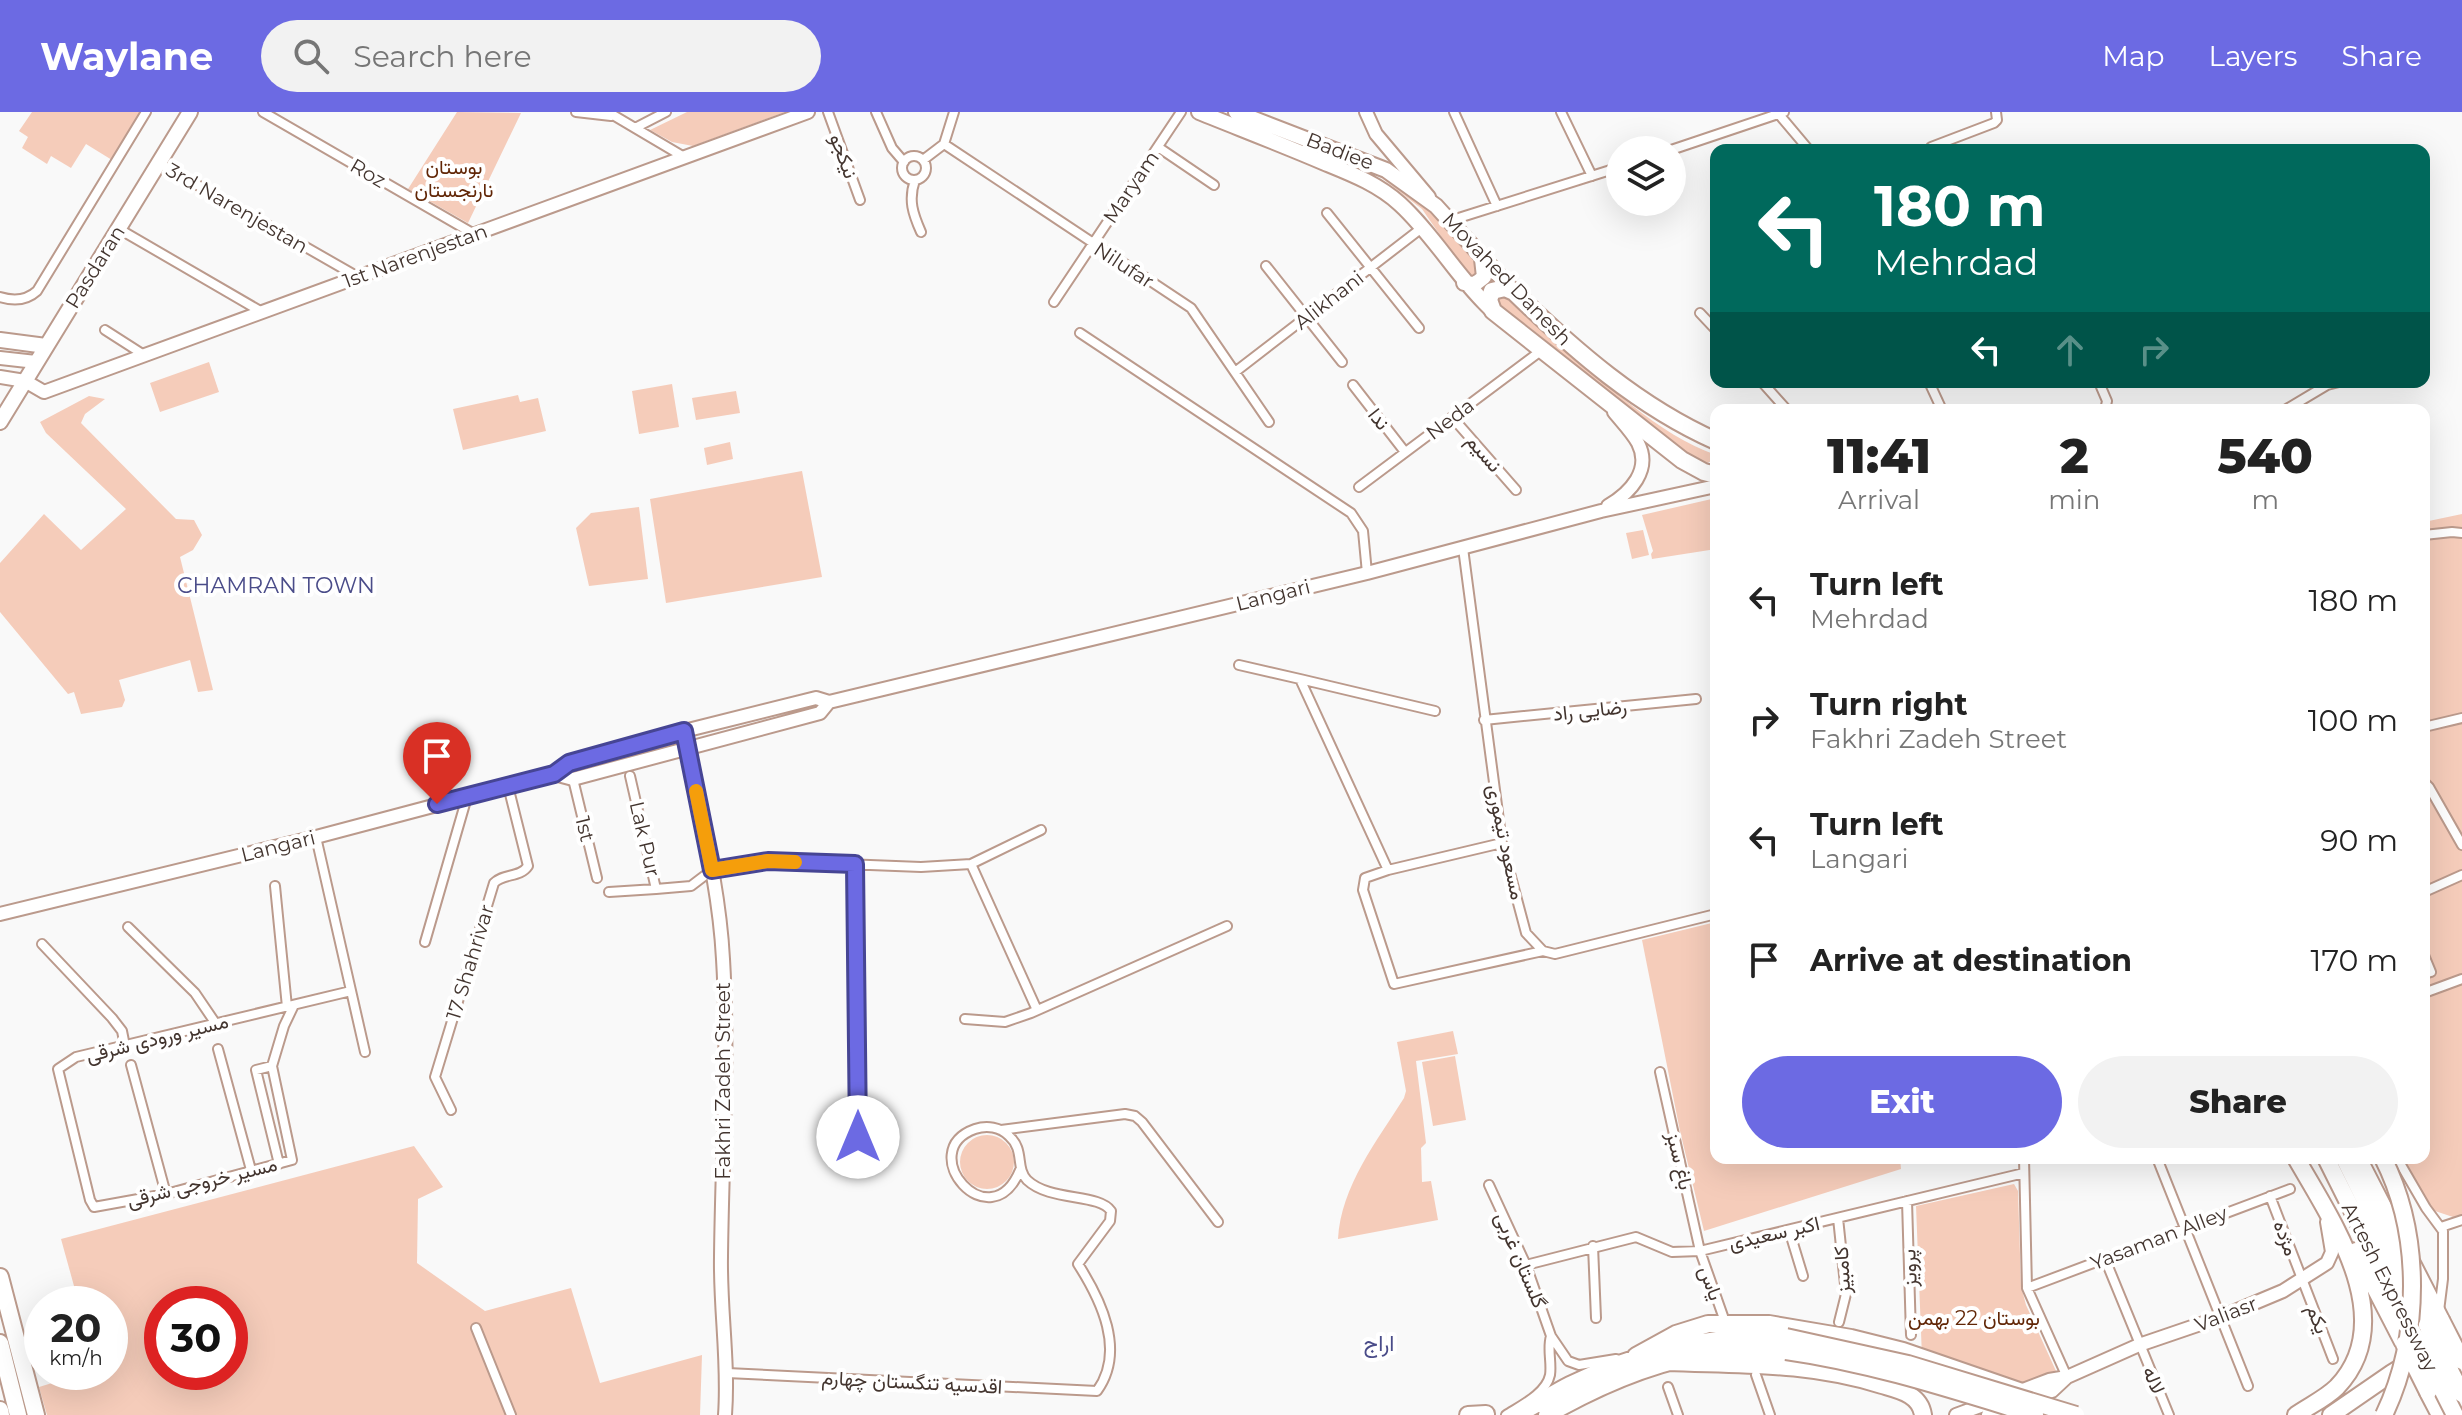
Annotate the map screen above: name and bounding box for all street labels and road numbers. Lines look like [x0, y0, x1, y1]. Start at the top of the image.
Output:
street label: Badiee [1303, 127, 1377, 175]
street label: نیکجو [824, 130, 863, 182]
street label: Maryam [1098, 146, 1164, 228]
street label: Roz [346, 153, 390, 193]
street label: 3rd Narenjestan [162, 158, 312, 258]
street label: Movahed Danesh [1438, 208, 1576, 350]
street label: 1st Narenjestan [339, 219, 491, 293]
street label: Pasdaran [60, 221, 130, 313]
street label: Nilufar [1089, 237, 1159, 293]
street label: Alikhani [1290, 266, 1368, 334]
street label: Neda [1421, 393, 1479, 445]
street label: ندا [1363, 403, 1395, 435]
street label: نسیم [1460, 429, 1507, 478]
street label: Langari [1233, 574, 1313, 616]
street label: رضایی راد [1552, 694, 1628, 727]
street label: مسعود تیموری [1481, 782, 1530, 902]
street label: Lak Pur [625, 799, 665, 879]
street label: 1st [570, 814, 600, 844]
street label: Langari [238, 825, 318, 867]
street label: 17 Shahrivar [441, 902, 499, 1022]
street label: Fakhri Zadeh Street [711, 982, 735, 1180]
street label: مسیر ورودی شرقی [83, 1009, 231, 1068]
street label: باغ سبز [1660, 1129, 1698, 1193]
street label: مسیر خروجی شرقی [124, 1152, 280, 1213]
street label: Artesh Expressway [2337, 1198, 2443, 1376]
street label: Yasaman Alley [2087, 1201, 2231, 1275]
street label: گلستان غربی [1489, 1208, 1552, 1312]
street label: اکبر سعیدی [1726, 1211, 1822, 1256]
street label: مژده [2267, 1217, 2304, 1259]
street label: کامبیز [1829, 1246, 1856, 1295]
street label: پرویز [1896, 1249, 1924, 1288]
street label: یاس [1694, 1262, 1728, 1304]
street label: Valiasr [2191, 1291, 2261, 1337]
street label: یکم [2301, 1301, 2334, 1337]
street label: لاله [2138, 1363, 2170, 1397]
street label: اقدسیه تنگستان چهارم [821, 1365, 1003, 1401]

